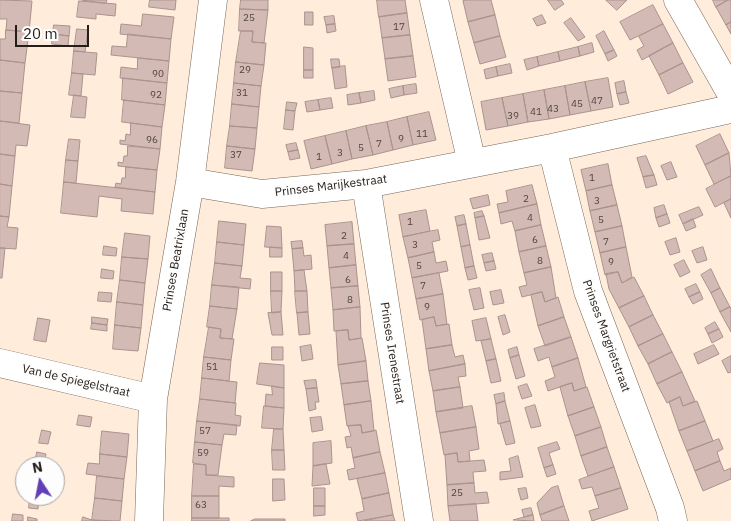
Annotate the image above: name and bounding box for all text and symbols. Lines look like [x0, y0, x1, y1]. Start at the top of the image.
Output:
house number: 25 [243, 12, 255, 24]
scale bar [18, 15, 91, 47]
house number: 17 [393, 21, 405, 33]
text: 20 m [23, 24, 58, 43]
house number: 29 [239, 64, 251, 76]
house number: 90 [152, 68, 164, 80]
house number: 31 [236, 87, 248, 99]
house number: 92 [150, 89, 162, 101]
house number: 47 [591, 95, 603, 107]
house number: 45 [571, 98, 583, 110]
house number: 43 [547, 103, 559, 115]
house number: 41 [530, 106, 542, 118]
house number: 39 [507, 110, 519, 122]
house number: 11 [416, 128, 428, 140]
house number: 9 [398, 133, 404, 145]
house number: 96 [146, 134, 158, 146]
house number: 7 [376, 138, 382, 150]
house number: 5 [358, 142, 364, 154]
house number: 3 [337, 147, 343, 159]
house number: 37 [230, 149, 242, 161]
house number: 1 [316, 151, 322, 163]
street label: Prinses Marijkestraat [274, 172, 388, 200]
house number: 1 [589, 172, 595, 184]
house number: 2 [523, 193, 529, 205]
house number: 3 [594, 195, 600, 207]
street label: Prinses Beatrixlaan [160, 208, 192, 312]
house number: 4 [527, 212, 533, 224]
house number: 5 [598, 214, 604, 226]
house number: 1 [407, 216, 413, 228]
house number: 2 [341, 230, 347, 242]
house number: 6 [532, 234, 538, 246]
house number: 7 [603, 236, 609, 248]
house number: 3 [412, 239, 418, 251]
house number: 4 [343, 250, 349, 262]
house number: 8 [537, 255, 543, 267]
house number: 9 [608, 256, 614, 268]
house number: 5 [416, 260, 422, 272]
house number: 6 [345, 274, 351, 286]
street label: Prinses Margrietstraat [579, 278, 633, 394]
house number: 7 [420, 280, 426, 292]
house number: 8 [347, 294, 353, 306]
street label: Prinses Irenestraat [377, 301, 407, 405]
house number: 9 [424, 301, 430, 313]
house number: 51 [206, 361, 218, 373]
street label: Van de Spiegelstraat [21, 362, 131, 400]
house number: 57 [199, 425, 211, 437]
house number: 59 [197, 447, 209, 459]
north arrow [15, 456, 65, 506]
text: N [31, 457, 44, 477]
house number: 25 [451, 487, 463, 499]
house number: 63 [195, 499, 207, 511]

